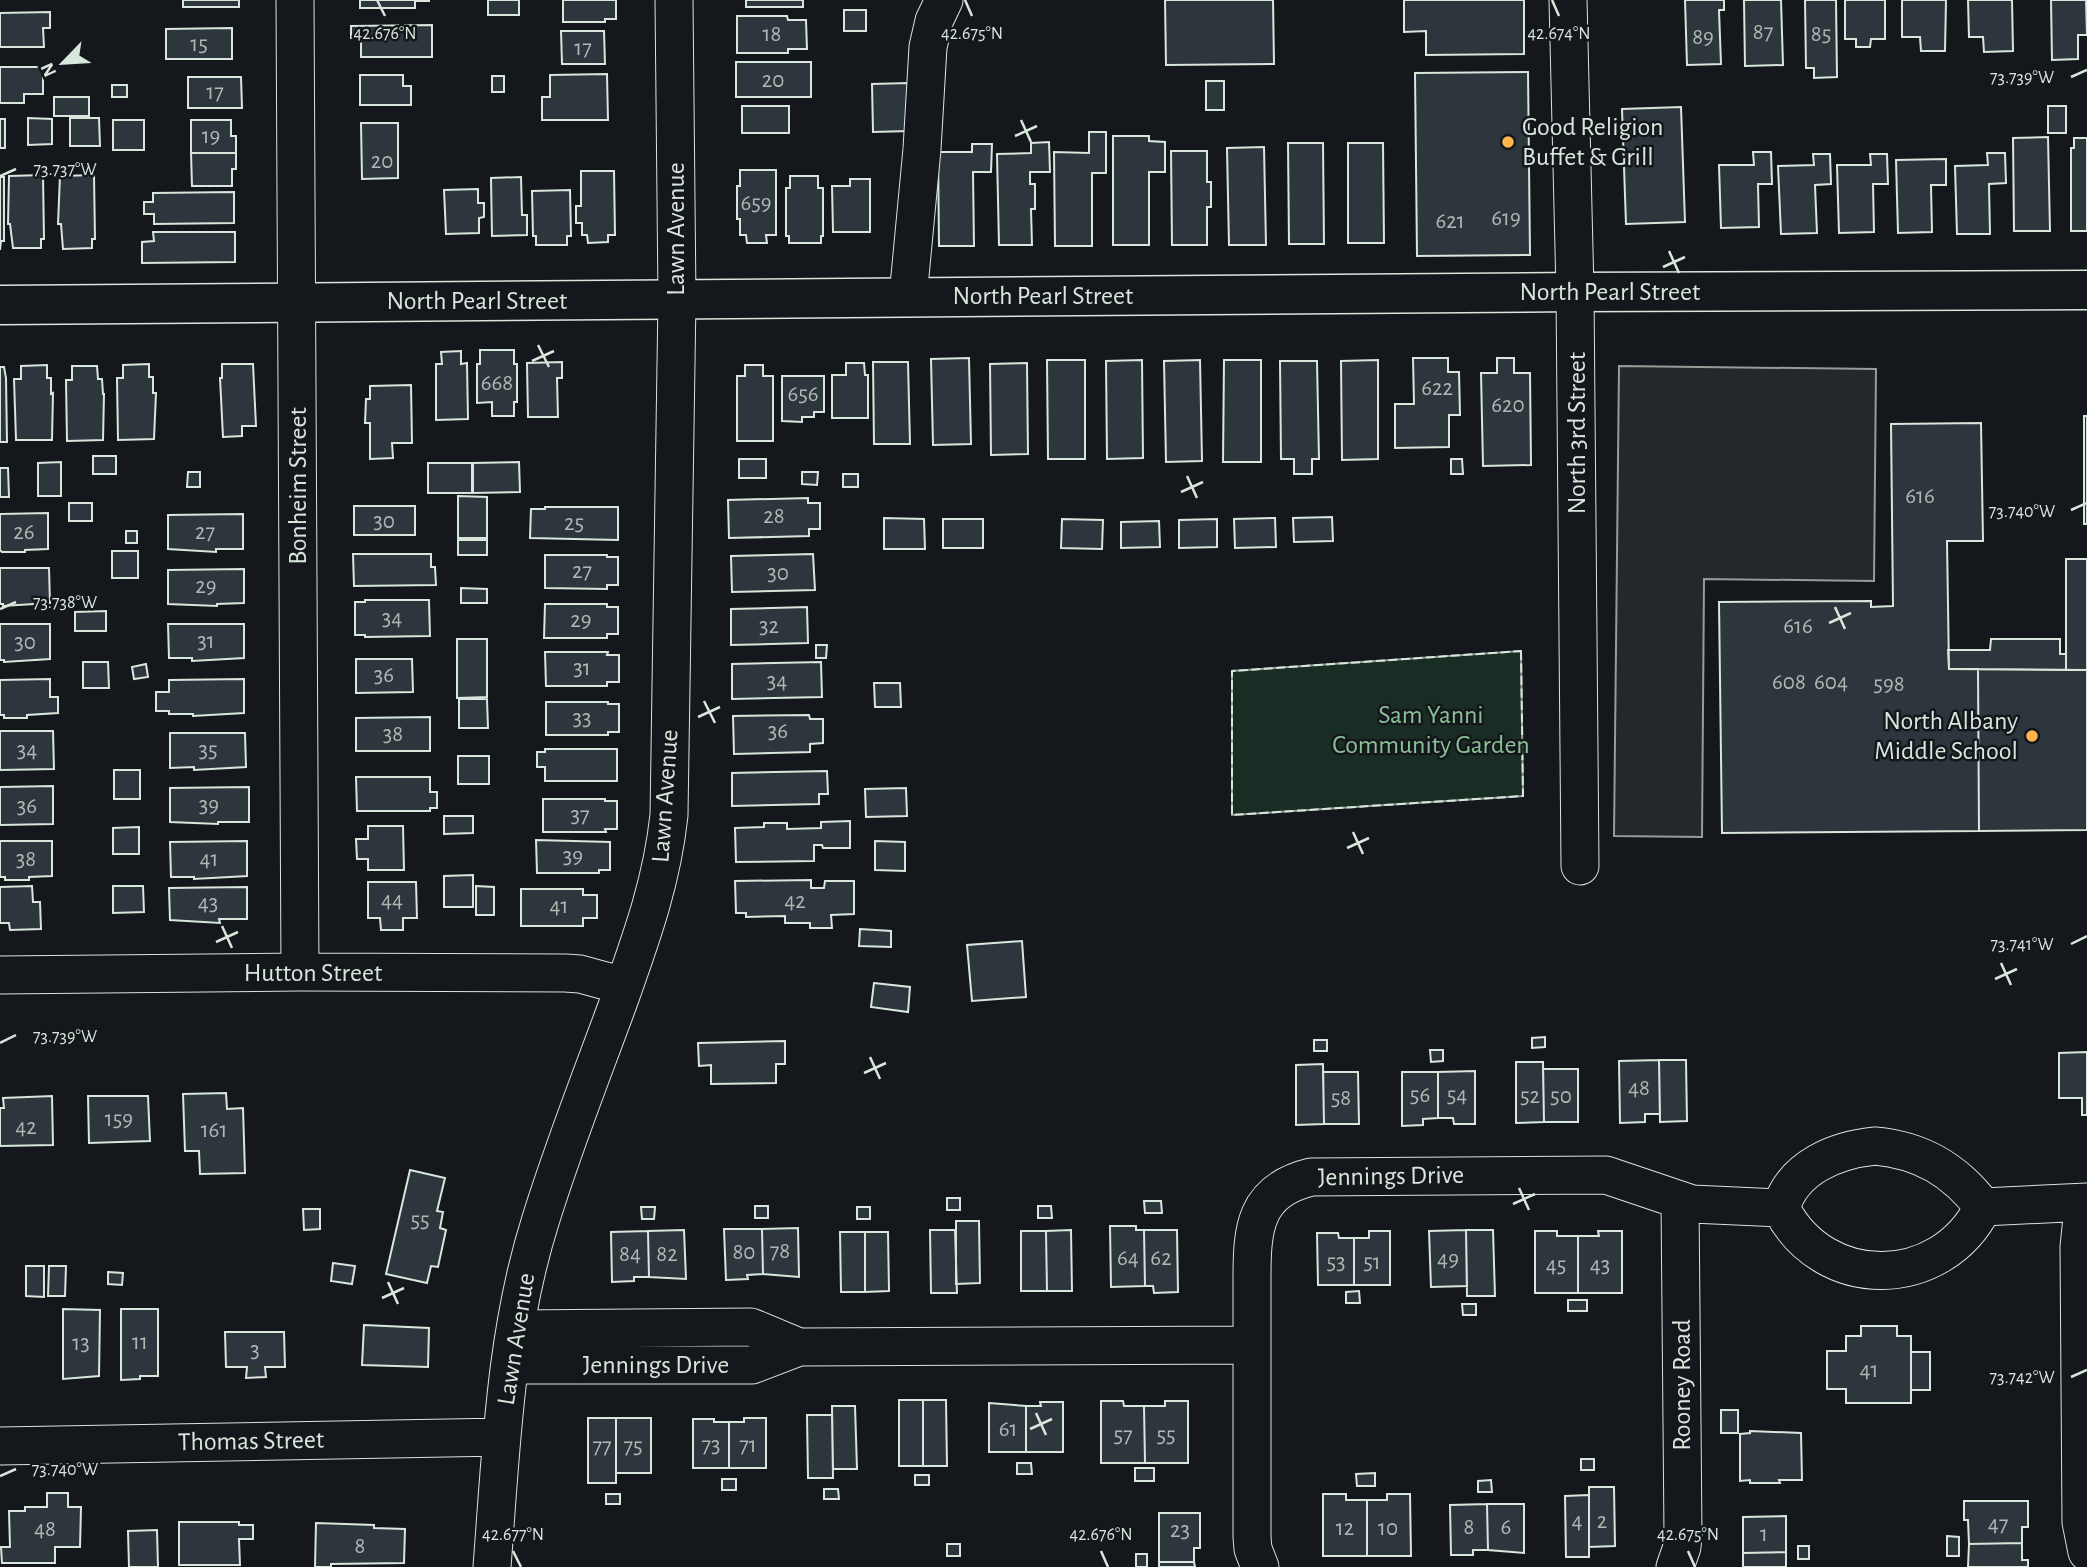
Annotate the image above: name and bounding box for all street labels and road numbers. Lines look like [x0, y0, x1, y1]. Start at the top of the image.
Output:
street label: Lawn Avenue [663, 162, 689, 296]
street label: North Pearl Street [1520, 279, 1700, 305]
street label: North Pearl Street [953, 283, 1133, 309]
street label: North Pearl Street [387, 288, 567, 314]
street label: North 3rd Street [1564, 352, 1590, 514]
street label: Bonheim Street [285, 407, 311, 565]
street label: Lawn Avenue [647, 728, 683, 864]
street label: Hutton Street [244, 960, 382, 986]
street label: Jennings Drive [1318, 1162, 1464, 1190]
street label: Lawn Avenue [493, 1271, 539, 1407]
street label: Rooney Road [1669, 1319, 1695, 1451]
street label: Jennings Drive [583, 1352, 729, 1378]
street label: Thomas Street [178, 1427, 324, 1455]

